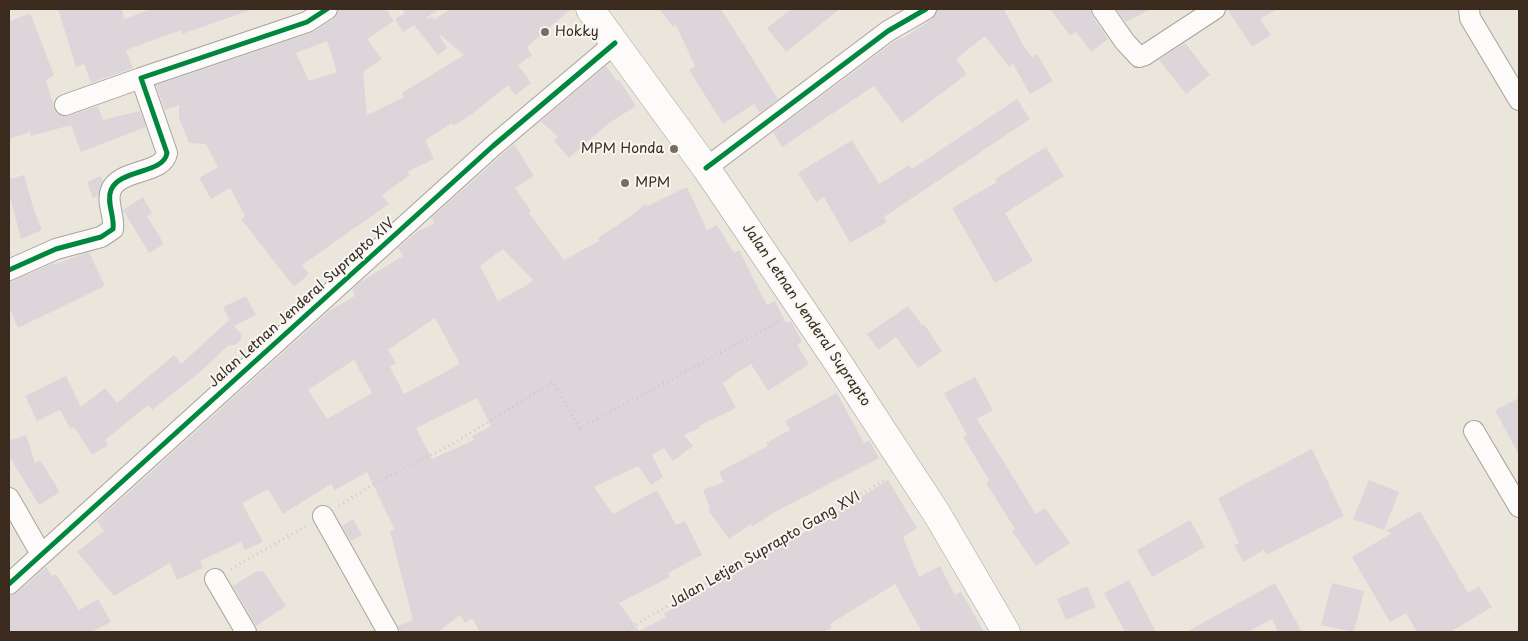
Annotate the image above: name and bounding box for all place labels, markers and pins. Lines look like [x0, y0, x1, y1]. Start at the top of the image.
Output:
place label: Hokky [555, 24, 599, 40]
marker: Hokky [539, 26, 551, 38]
place label: MPM Honda [581, 141, 664, 157]
marker: MPM Honda [668, 143, 680, 155]
place label: MPM [635, 175, 670, 191]
marker: MPM [619, 177, 631, 189]

